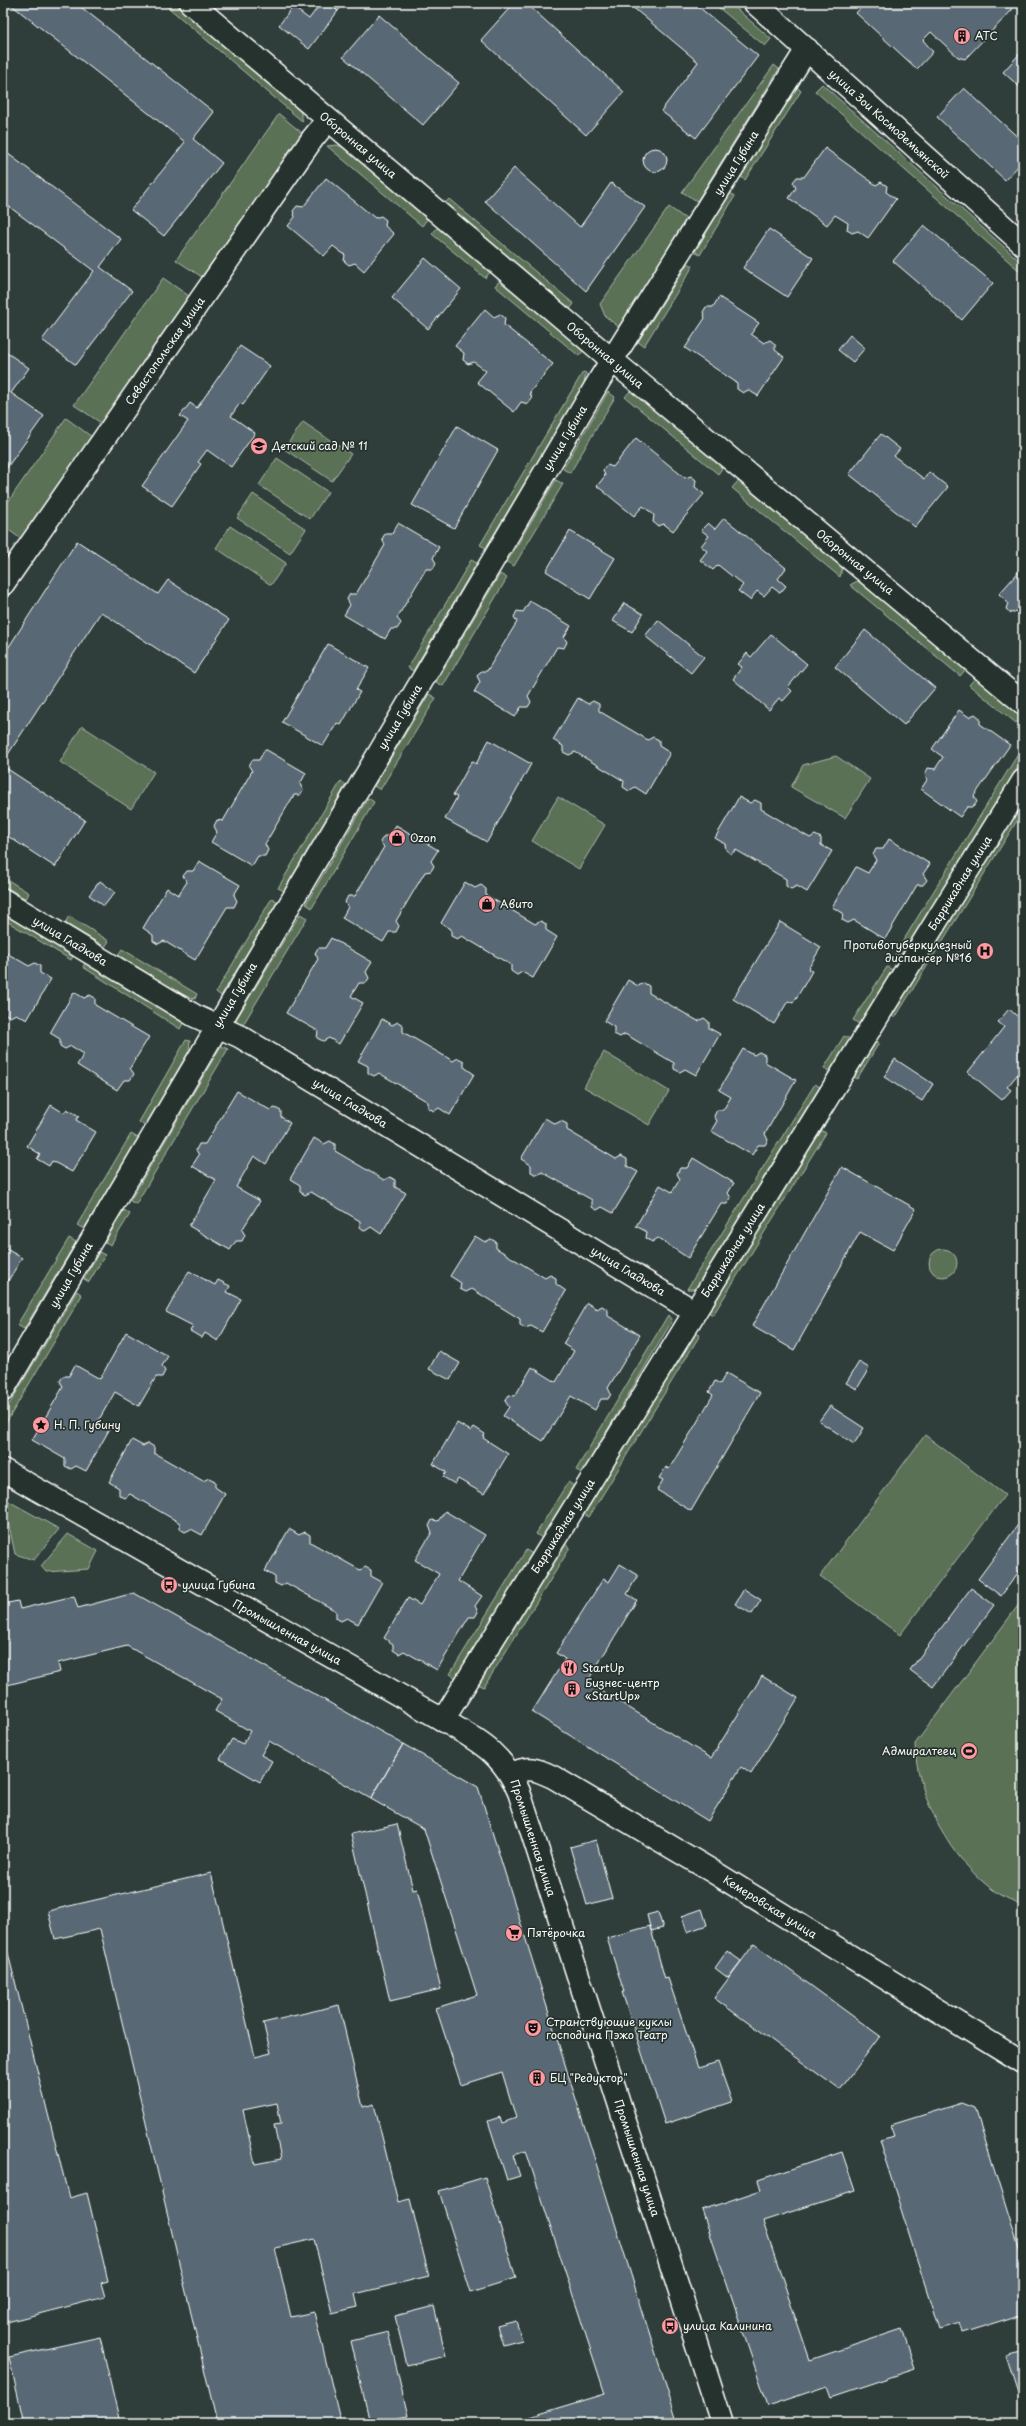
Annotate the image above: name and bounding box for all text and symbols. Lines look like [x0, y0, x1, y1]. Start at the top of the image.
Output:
building icon: АТС [952, 26, 972, 46]
place label: АТС [975, 27, 998, 44]
street label: улица Зои Космодемьянской [825, 65, 953, 182]
street label: Оборонная улица [316, 107, 401, 182]
street label: улица Губина [709, 127, 762, 198]
street label: Севастопольская улица [121, 293, 208, 408]
street label: Оборонная улица [563, 317, 648, 392]
street label: улица Губина [538, 402, 591, 474]
school or university icon: Детский сад № 11 [249, 436, 269, 456]
place label: Детский сад № 11 [271, 437, 368, 454]
street label: Оборонная улица [813, 525, 898, 599]
street label: улица Губина [373, 681, 426, 753]
shop icon: Ozon [387, 828, 407, 848]
place label: Ozon [410, 829, 436, 846]
street label: Баррикадная улица [924, 832, 996, 933]
shop icon: Авито [477, 894, 497, 914]
place label: Авито [500, 895, 533, 912]
street label: улица Гладкова [30, 912, 111, 970]
place label: Противотуберкулезный диспансер №16 [844, 936, 972, 966]
hospital icon: Противотуберкулезный диспансер №16 [975, 941, 995, 961]
street label: улица Губина [208, 959, 261, 1031]
street label: улица Гладкова [310, 1074, 391, 1132]
street label: Баррикадная улица [697, 1199, 769, 1300]
street label: улица Губина [45, 1239, 96, 1311]
street label: улица Гладкова [588, 1242, 669, 1300]
place icon: Н. П. Губину [31, 1415, 51, 1435]
place label: Н. П. Губину [54, 1416, 121, 1433]
street label: Баррикадная улица [527, 1475, 599, 1576]
bus stop icon: улица Губина [159, 1575, 179, 1595]
place label: улица Губина [182, 1576, 256, 1593]
street label: Промышленная улица [230, 1595, 345, 1669]
restaurant icon: StartUp [559, 1658, 579, 1678]
place label: StartUp [582, 1659, 625, 1676]
place label: Бизнес-центр «StartUp» [585, 1674, 660, 1704]
building icon: Бизнес-центр «StartUp» [562, 1679, 582, 1699]
sports icon: Адмиралтеец [959, 1741, 979, 1761]
place label: Адмиралтеец [882, 1742, 956, 1759]
street label: Промышленная улица [507, 1777, 560, 1899]
street label: Кемеровская улица [720, 1871, 820, 1942]
supermarket icon: Пятёрочка [504, 1923, 524, 1943]
place label: Пятёрочка [527, 1924, 585, 1941]
place label: Странствующие куклы господина Пэжо Театр [546, 2013, 672, 2043]
theatre icon: Странствующие куклы господина Пэжо Театр [523, 2018, 543, 2038]
building icon: БЦ "Редуктор" [527, 2068, 547, 2088]
place label: БЦ "Редуктор" [550, 2069, 628, 2086]
street label: Промышленная улица [611, 2097, 664, 2219]
bus stop icon: улица Калинина [660, 2316, 680, 2336]
place label: улица Калинина [683, 2317, 772, 2334]

